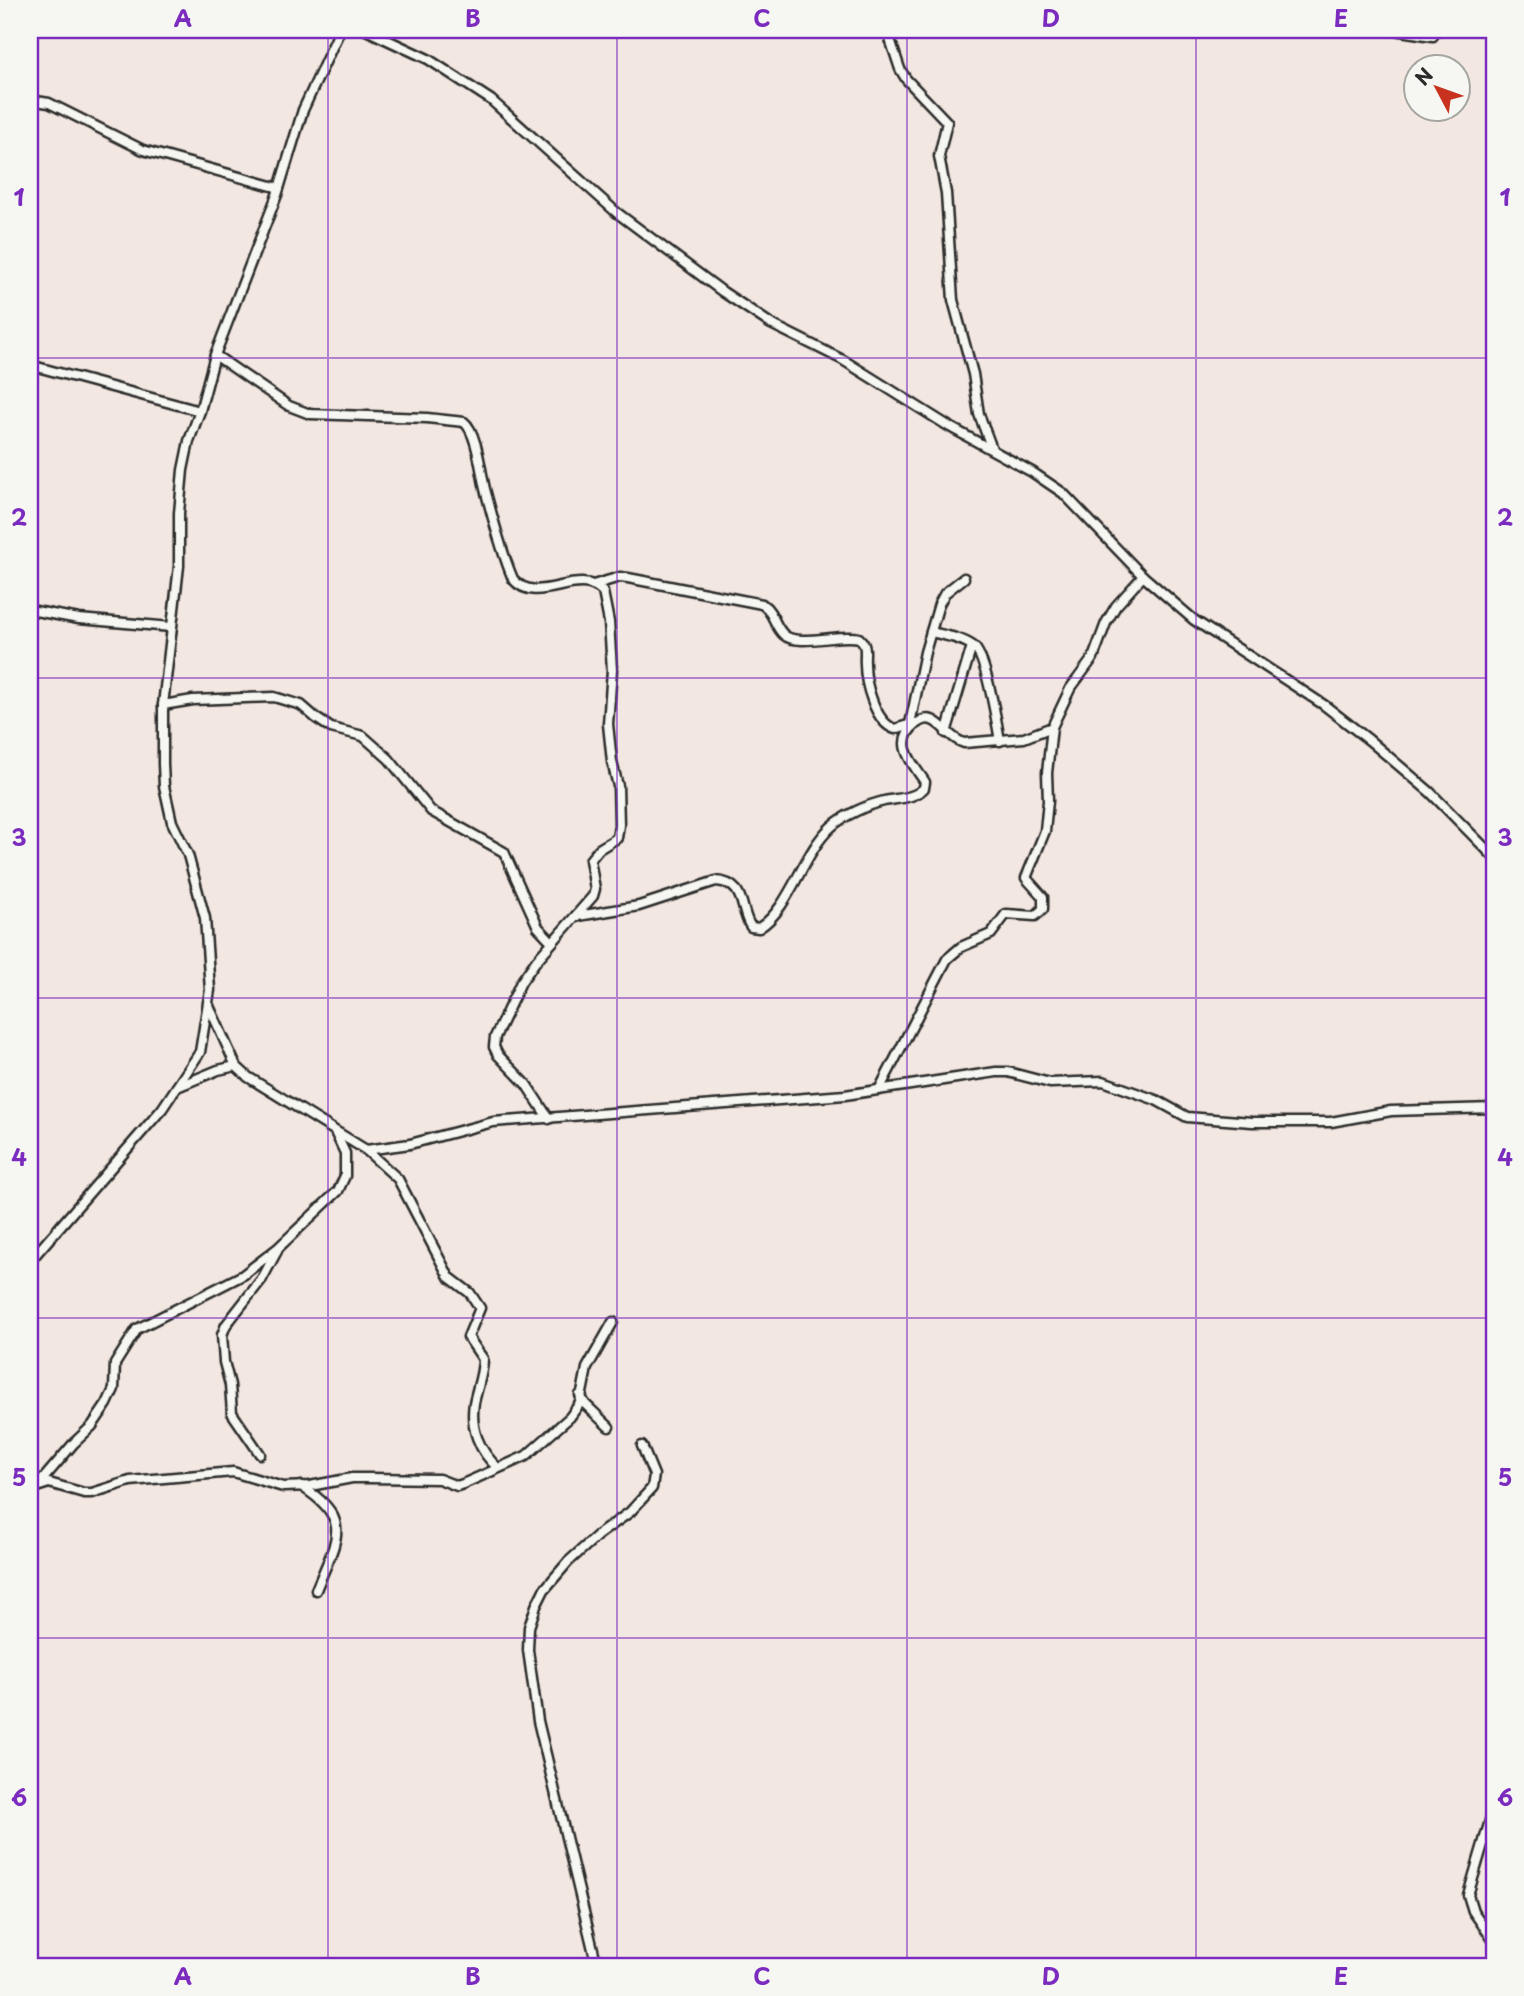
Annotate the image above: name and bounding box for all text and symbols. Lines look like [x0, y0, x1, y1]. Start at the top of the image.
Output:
text: A [174, 0, 192, 35]
text: B [465, 0, 481, 35]
text: C [753, 0, 771, 35]
text: D [1042, 0, 1060, 35]
text: E [1334, 0, 1348, 35]
north arrow [1402, 52, 1472, 122]
text: N [1408, 61, 1439, 91]
text: 1 [14, 179, 25, 214]
text: 1 [1500, 179, 1511, 214]
text: 2 [11, 499, 27, 534]
text: 2 [1497, 499, 1513, 534]
text: 3 [11, 819, 27, 854]
text: 3 [1497, 819, 1513, 854]
text: 4 [11, 1139, 27, 1174]
text: 4 [1497, 1139, 1513, 1174]
text: 5 [12, 1459, 26, 1494]
text: 5 [1498, 1459, 1512, 1494]
text: 6 [11, 1779, 27, 1814]
text: 6 [1497, 1779, 1513, 1814]
text: A [174, 1958, 192, 1993]
text: B [465, 1958, 481, 1993]
text: C [753, 1958, 771, 1993]
text: D [1042, 1958, 1060, 1993]
text: E [1334, 1958, 1348, 1993]

